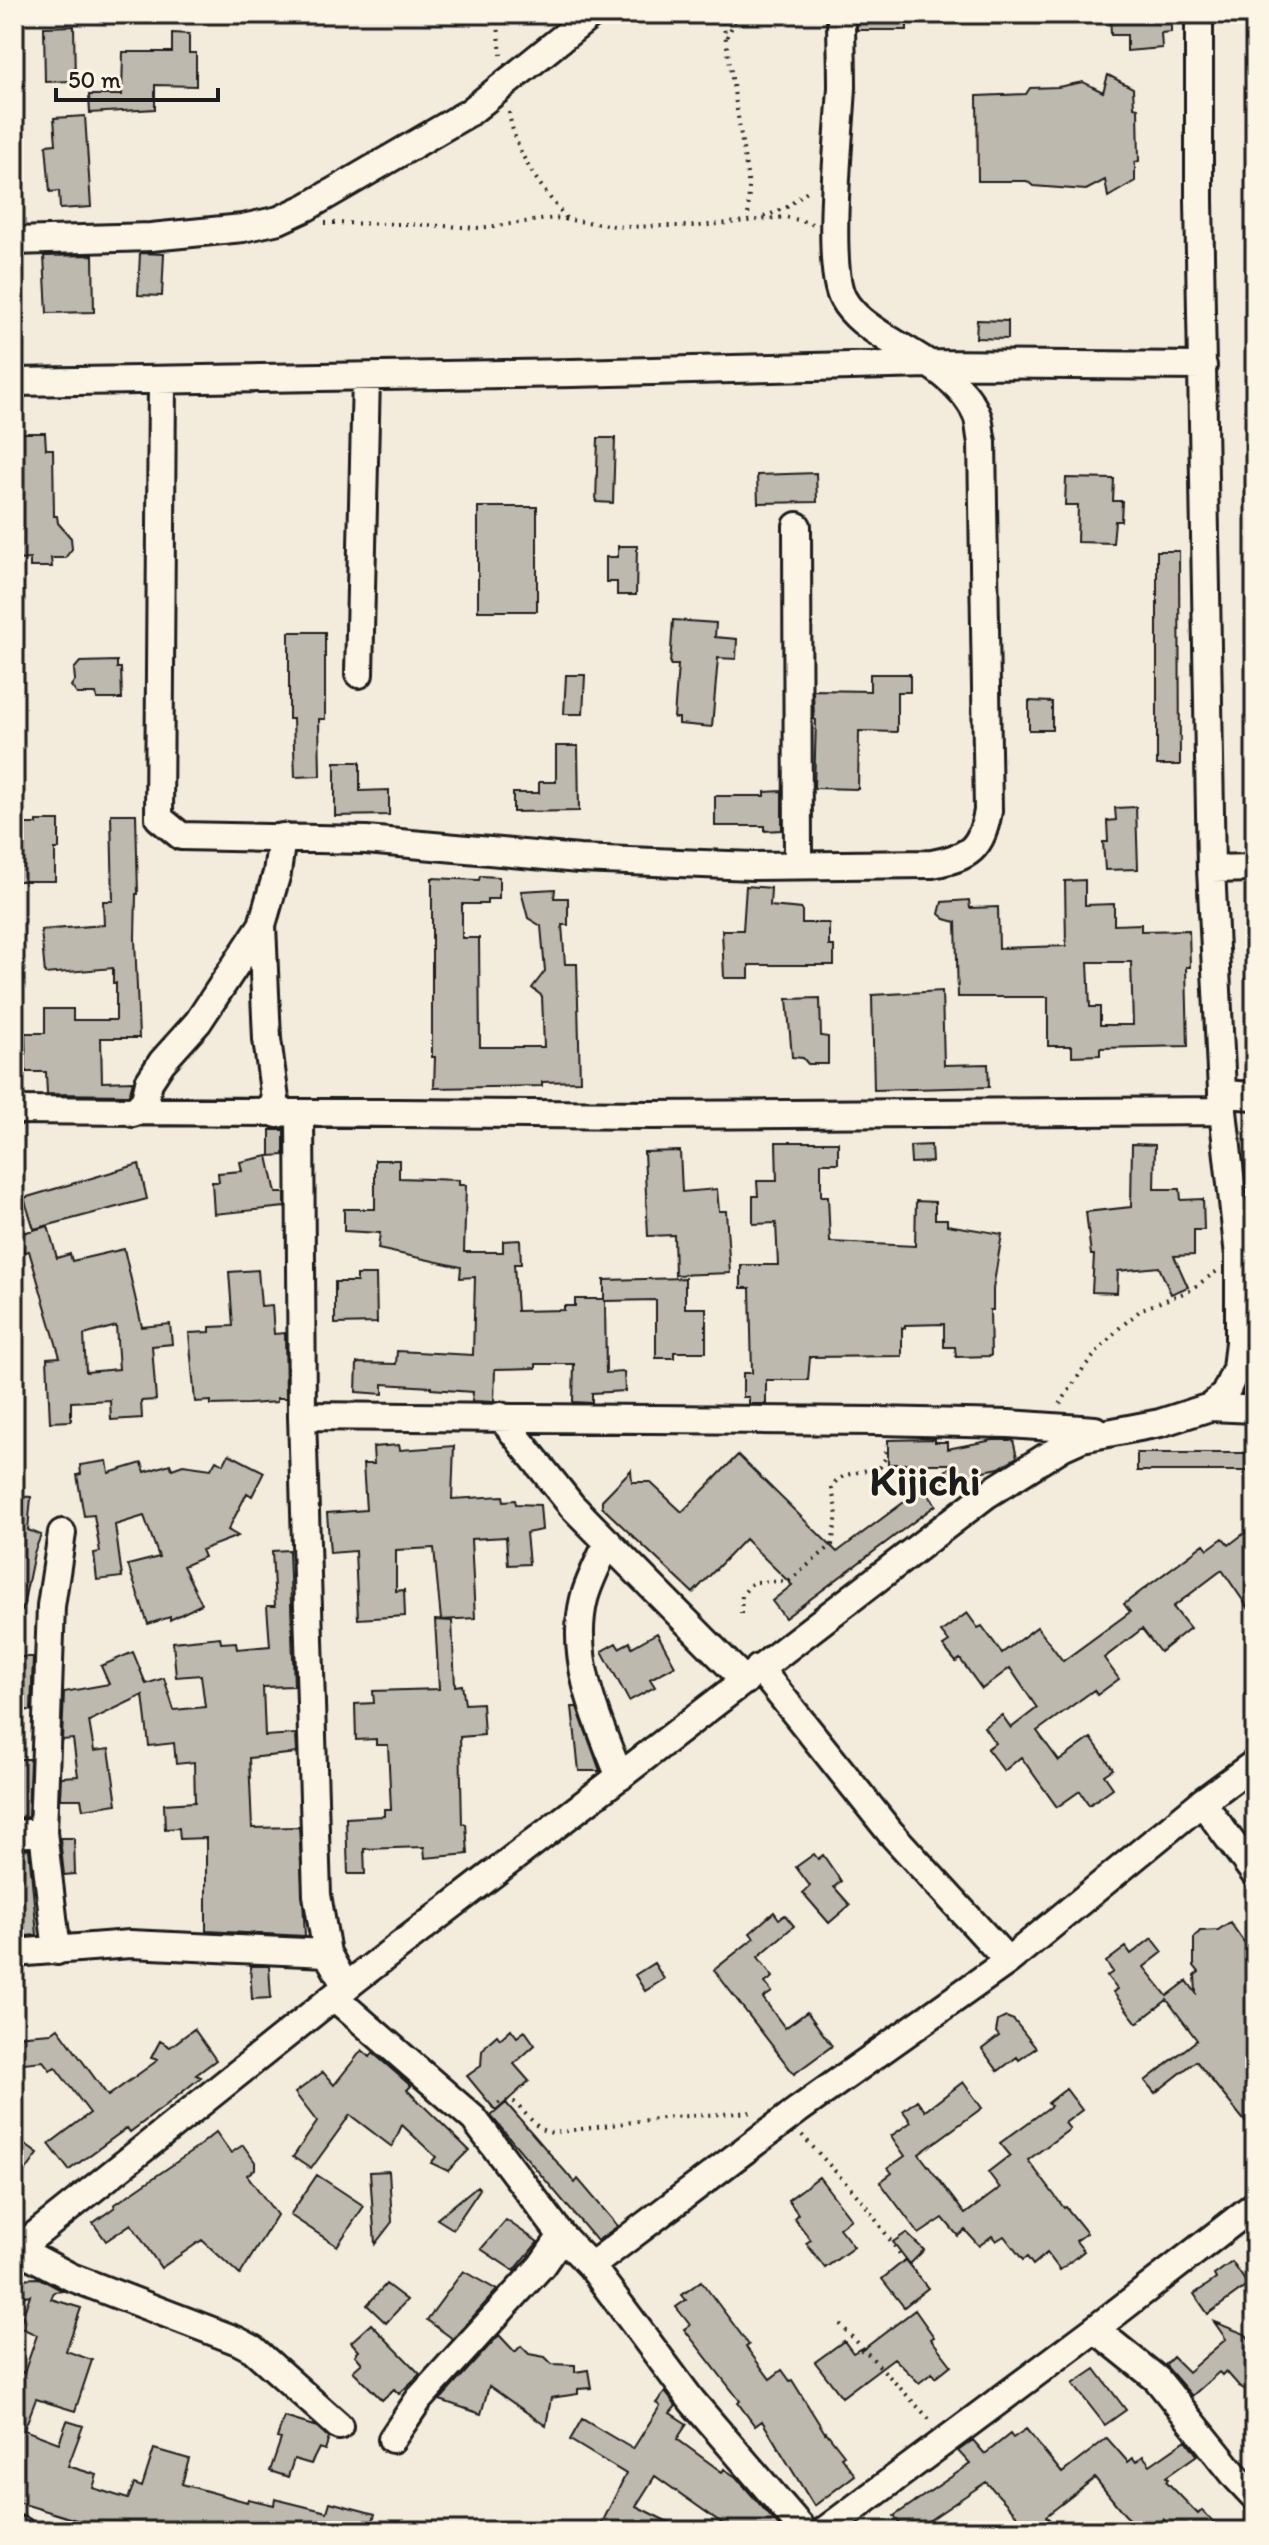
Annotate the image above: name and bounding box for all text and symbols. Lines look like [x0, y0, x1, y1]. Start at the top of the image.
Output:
scale bar [56, 52, 218, 102]
text: 50 m [68, 65, 121, 94]
district label: Kijichi [870, 1455, 980, 1506]

